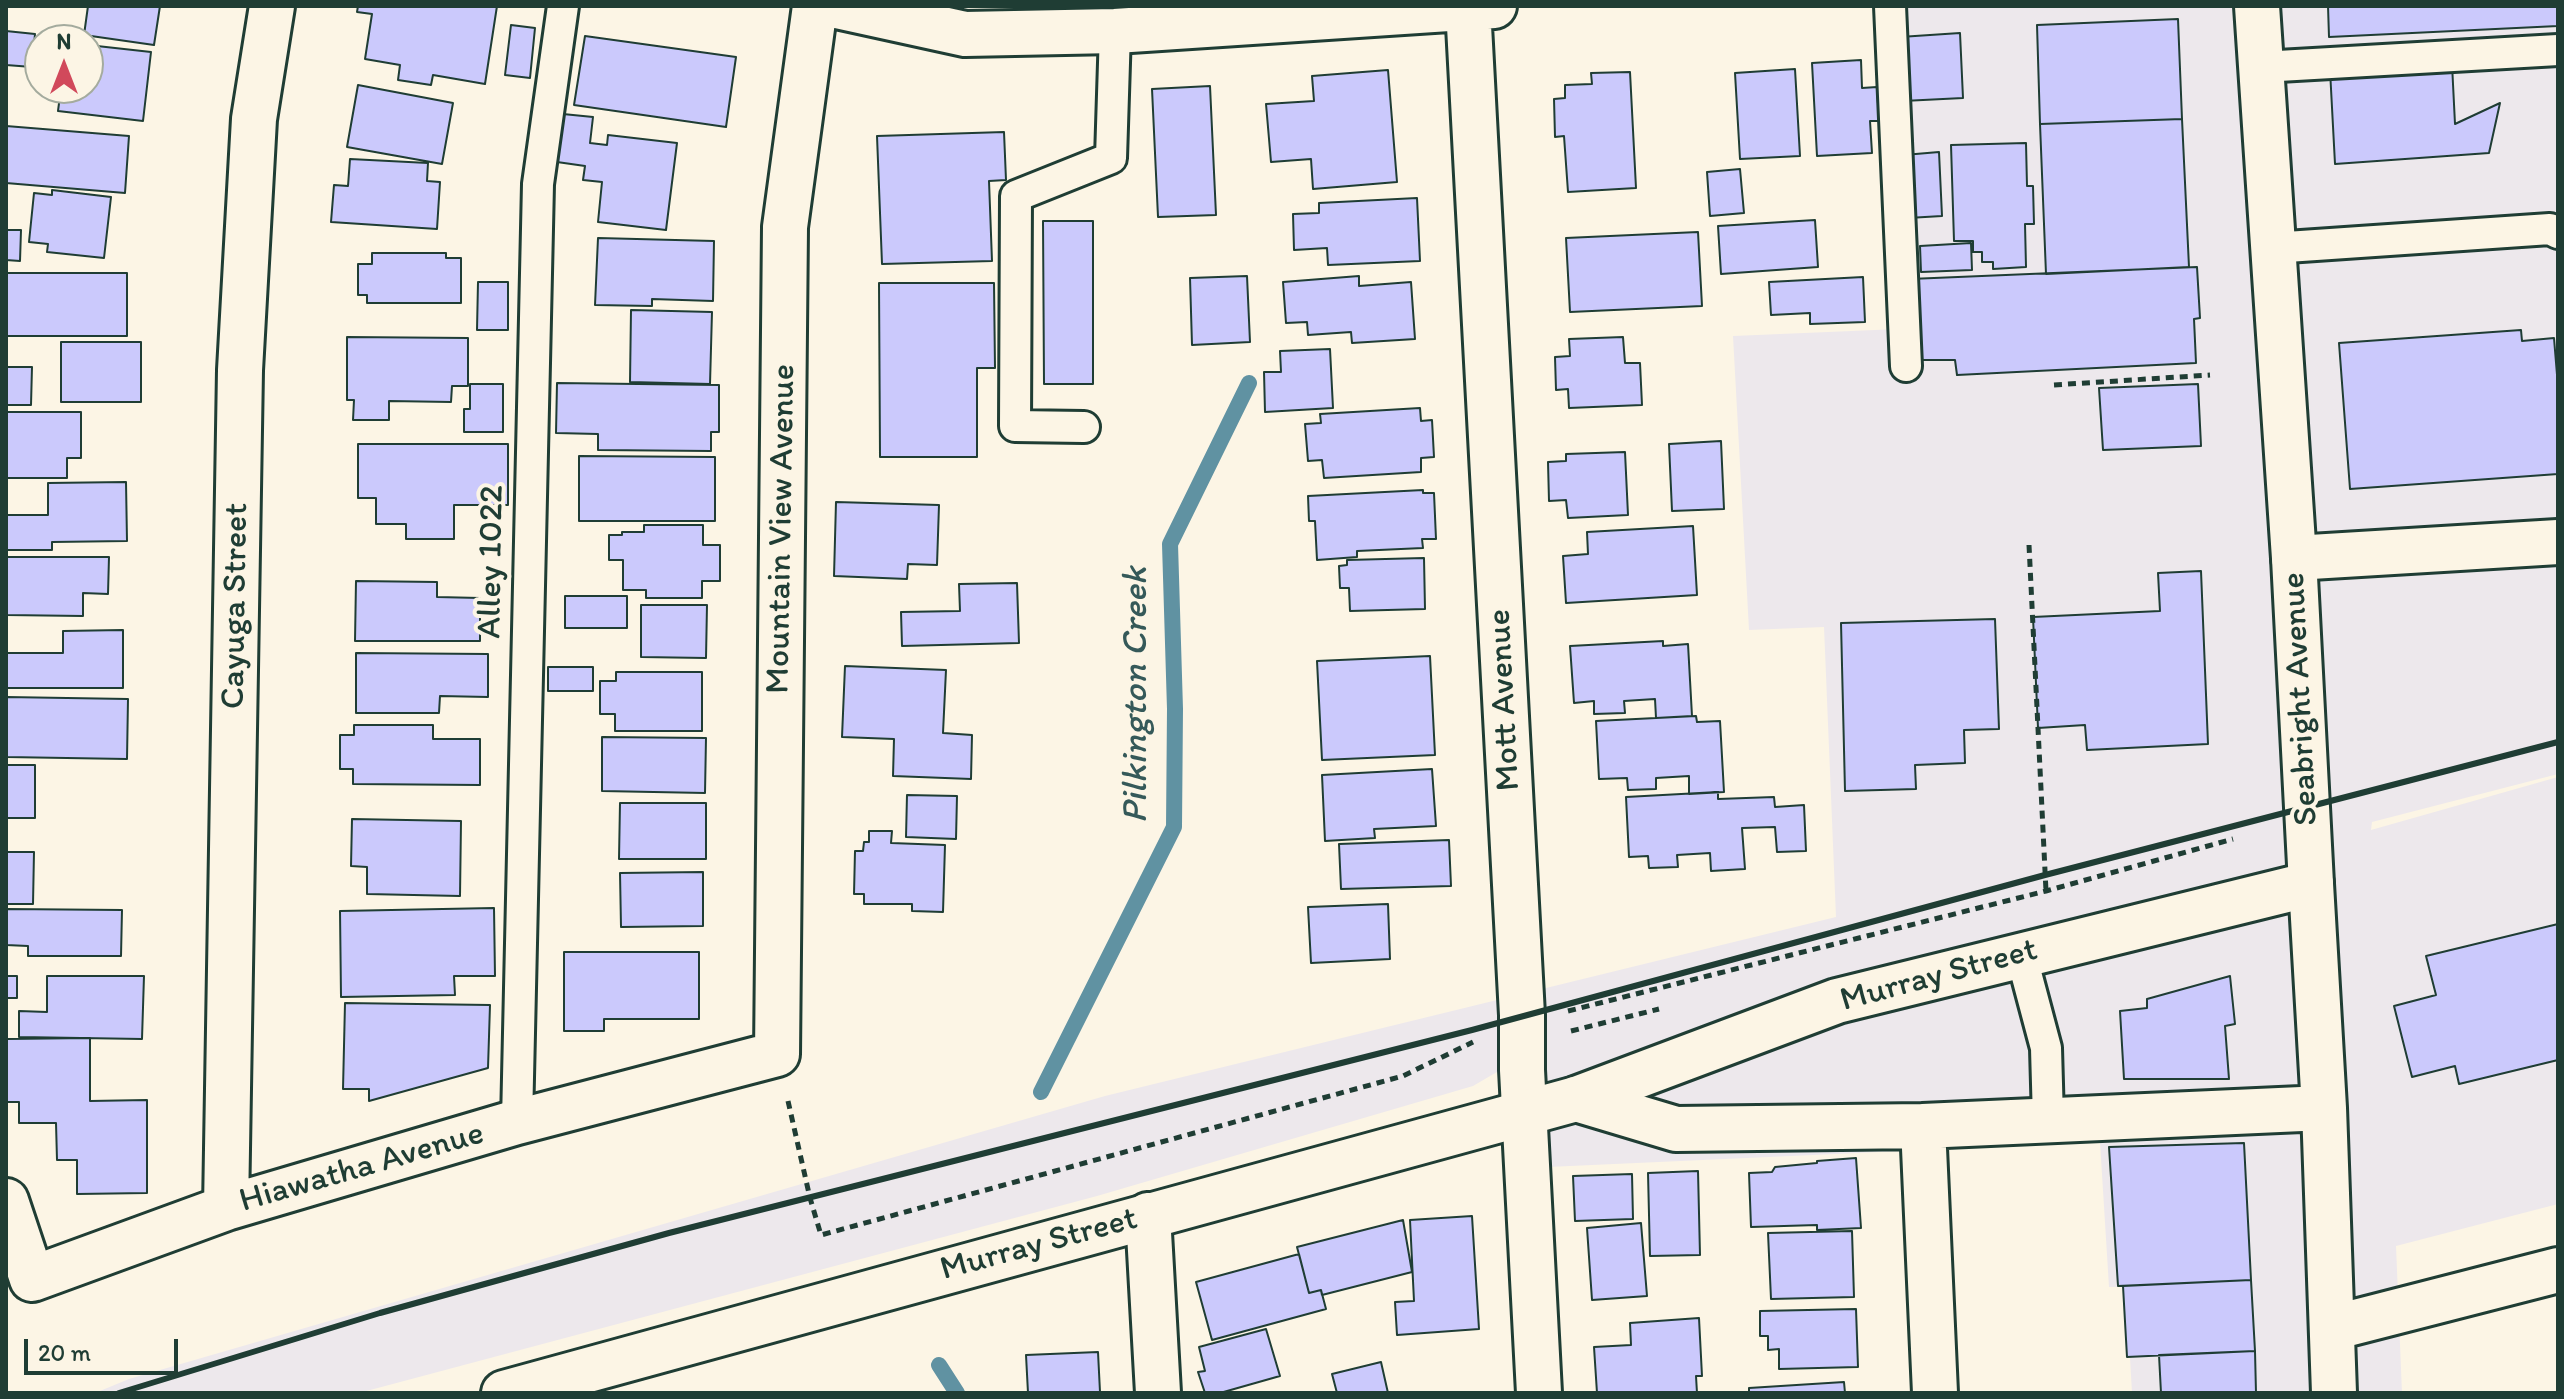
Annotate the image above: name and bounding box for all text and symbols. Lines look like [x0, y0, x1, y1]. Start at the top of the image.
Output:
north arrow [24, 24, 104, 104]
text: N [57, 28, 71, 55]
street label: Mountain View Avenue [759, 364, 805, 694]
street label: Alley 1022 [470, 485, 514, 639]
street label: Cayuga Street [214, 503, 258, 709]
water label: Pilkington Creek [1115, 567, 1159, 823]
street label: Seabright Avenue [2274, 571, 2328, 827]
street label: Mott Avenue [1480, 608, 1530, 792]
street label: Murray Street [1836, 930, 2042, 1022]
street label: Hiawatha Avenue [235, 1114, 489, 1222]
street label: Murray Street [936, 1199, 1142, 1291]
scale bar [28, 1323, 182, 1373]
text: 20 m [38, 1338, 91, 1367]

